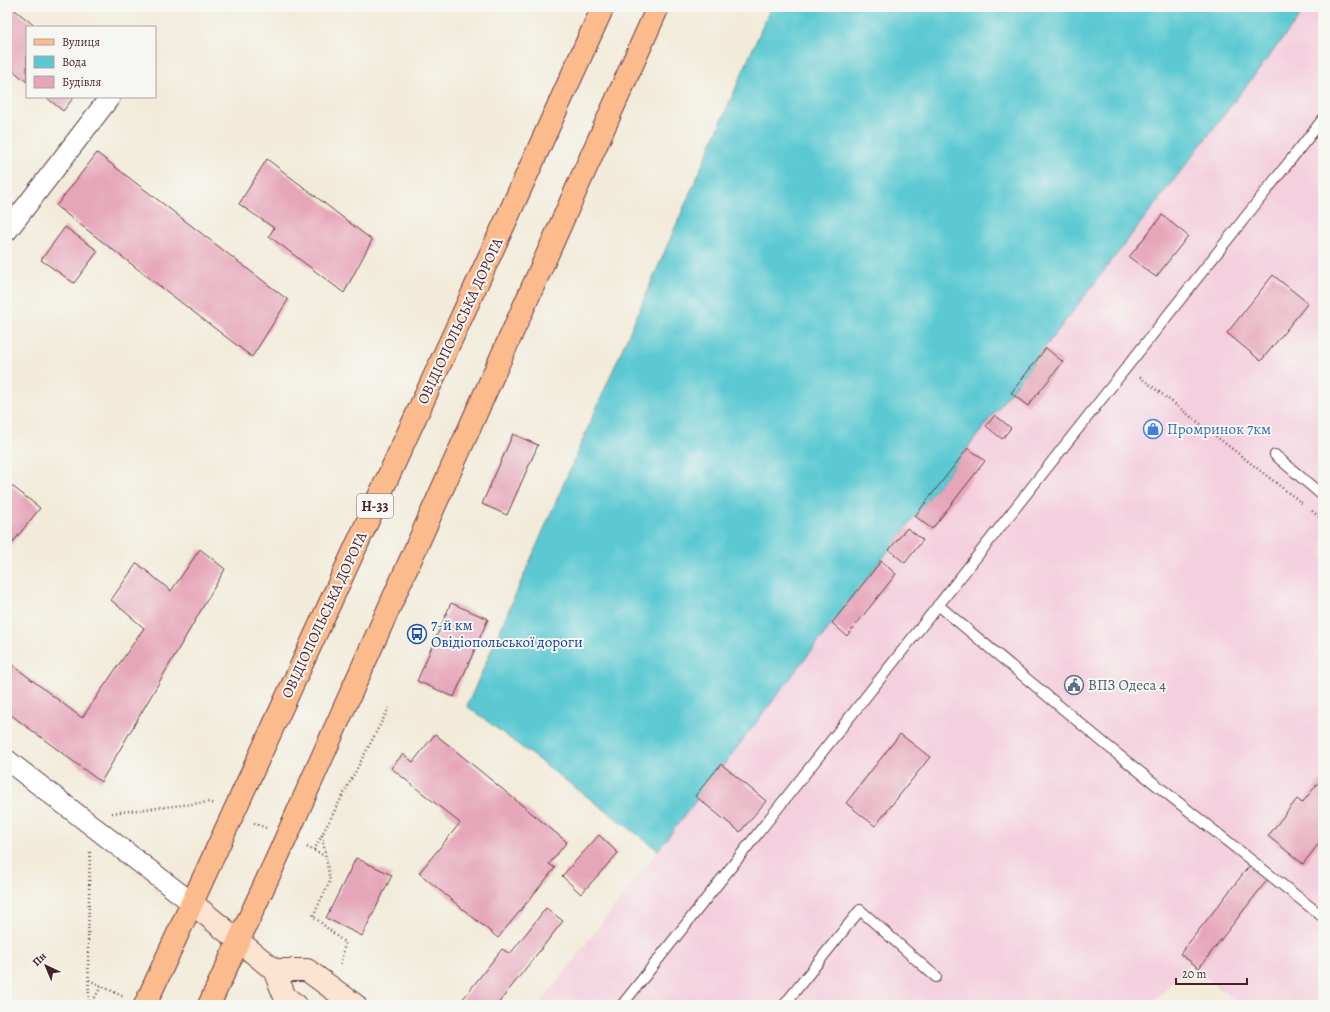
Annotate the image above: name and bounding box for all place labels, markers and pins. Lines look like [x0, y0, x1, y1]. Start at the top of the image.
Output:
shop icon: Промринок 7км [1142, 418, 1164, 440]
place label: Промринок 7км [1167, 419, 1271, 439]
place label: 7-й км Овідіопольської дороги [431, 615, 583, 652]
bus stop icon: 7-й км Овідіопольської дороги [406, 623, 428, 645]
public building icon: ВПЗ Одеса 4 [1063, 674, 1085, 696]
place label: ВПЗ Одеса 4 [1088, 675, 1166, 695]

